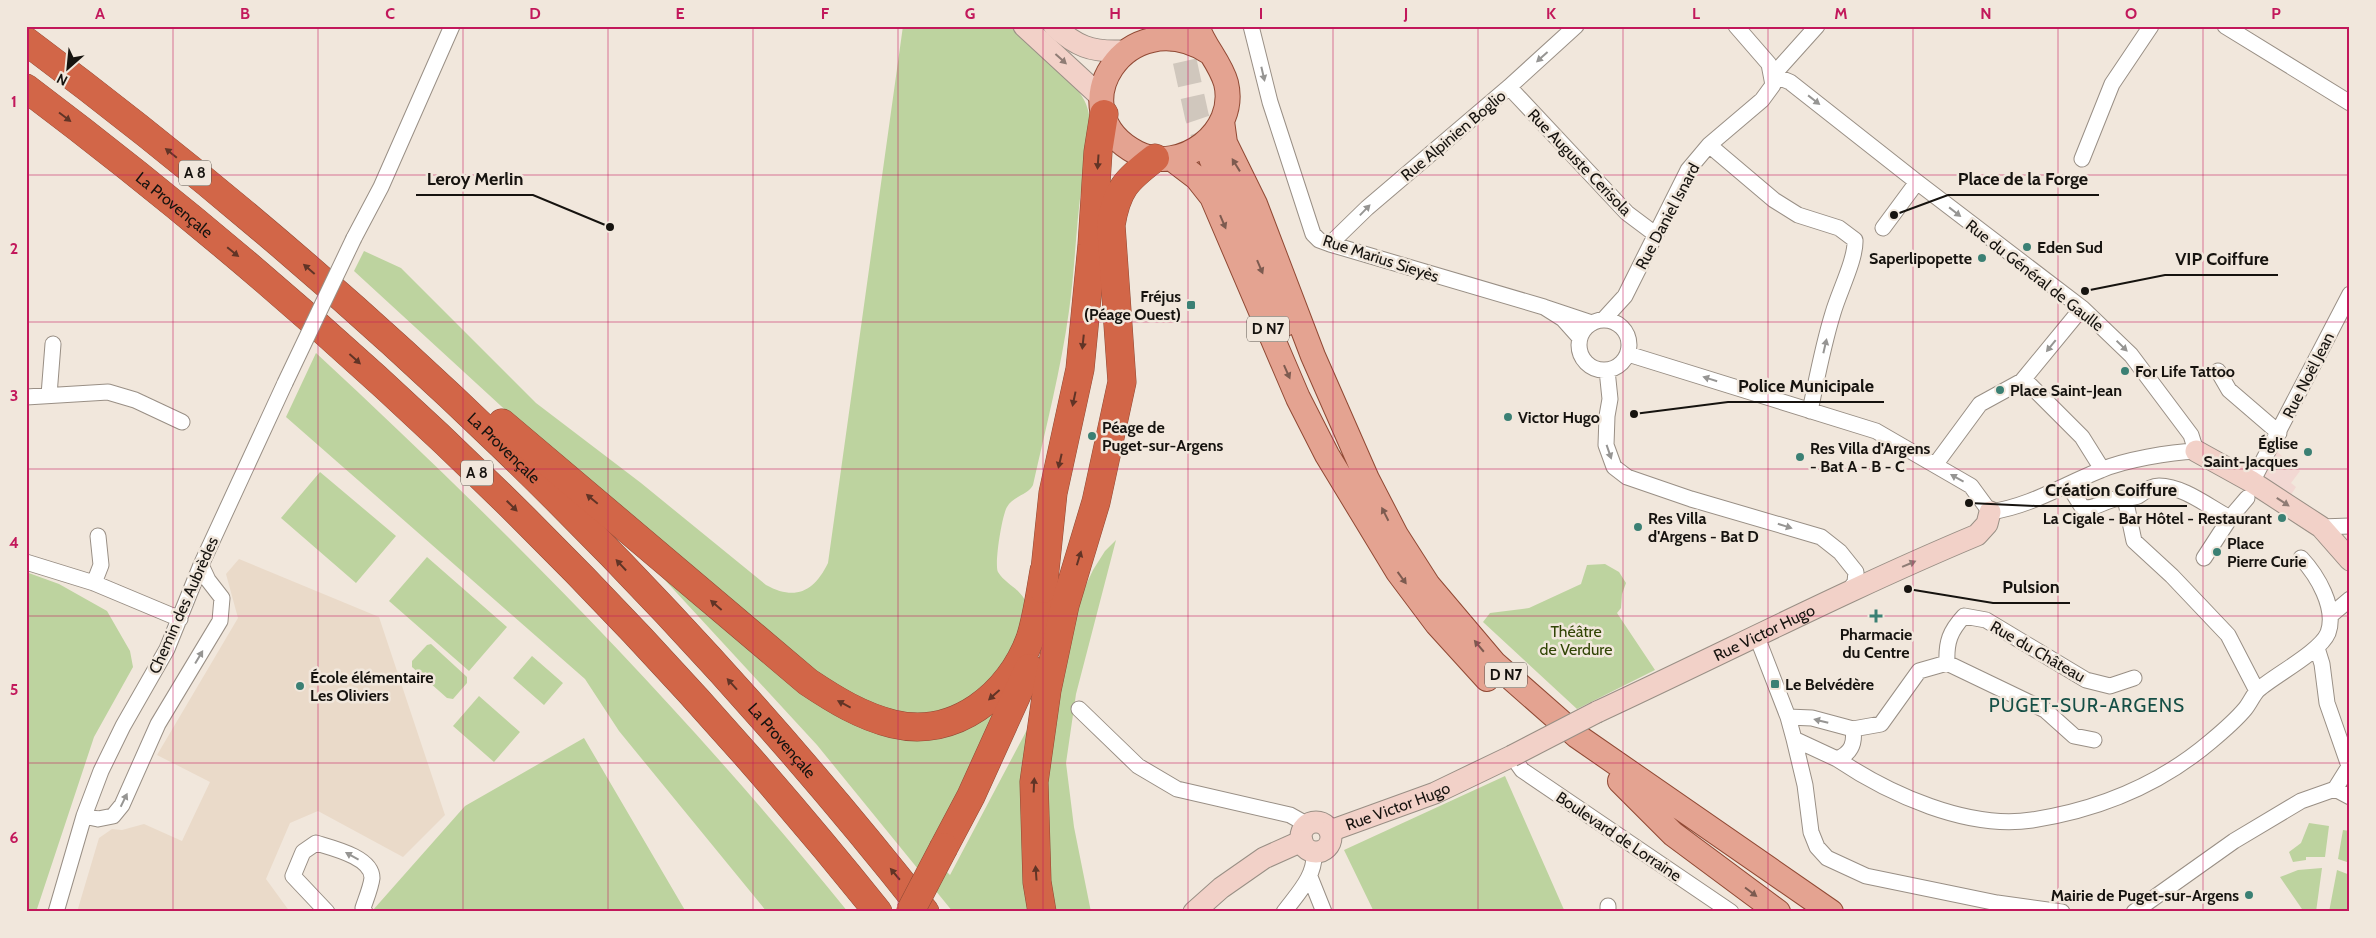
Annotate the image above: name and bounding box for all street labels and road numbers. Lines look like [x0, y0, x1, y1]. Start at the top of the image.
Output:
street label: Rue Alpinien Boglio [1397, 86, 1510, 185]
street label: Rue Auguste Cerisola [1524, 105, 1636, 220]
road number: A 8 [179, 160, 211, 186]
street label: Rue Daniel Isnard [1631, 160, 1703, 273]
street label: La Provençale [132, 168, 217, 242]
street label: Rue du Général de Gaulle [1962, 216, 2107, 335]
street label: Rue Marius Sieyès [1320, 231, 1442, 286]
road number: D N7 [1247, 316, 1289, 342]
street label: Rue Noël Jean [2279, 329, 2338, 421]
street label: La Provençale [463, 409, 544, 487]
road number: A 8 [461, 460, 493, 486]
street label: Chemin des Aubrèdes [145, 534, 222, 677]
street label: Rue Victor Hugo [1711, 600, 1818, 665]
street label: Rue du Château [1987, 617, 2088, 686]
road number: D N7 [1485, 662, 1527, 688]
street label: La Provençale [744, 699, 820, 782]
street label: Rue Victor Hugo [1343, 778, 1453, 835]
street label: Boulevard de Lorraine [1553, 787, 1685, 885]

